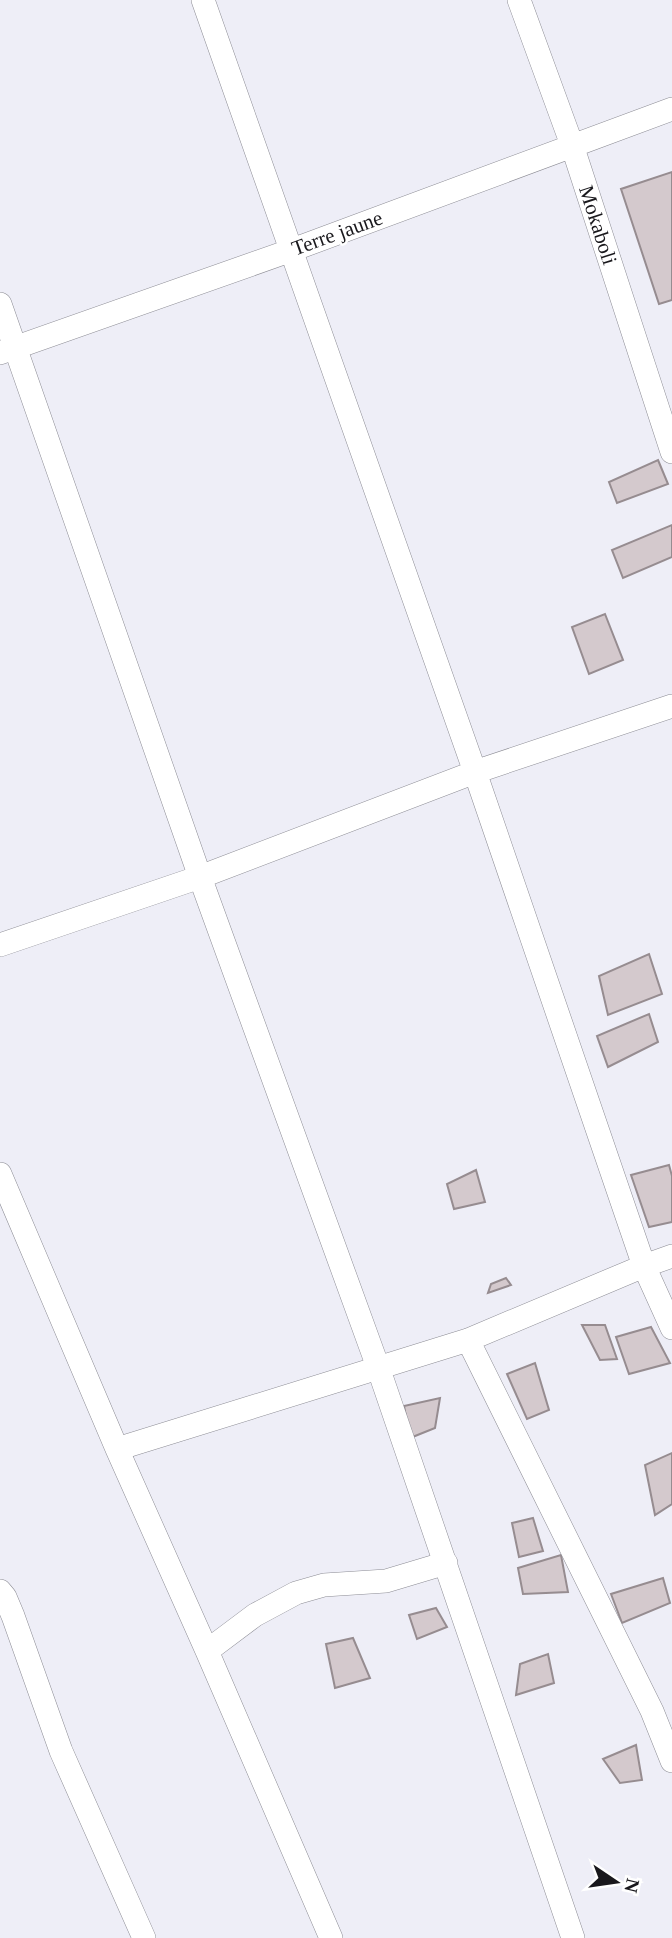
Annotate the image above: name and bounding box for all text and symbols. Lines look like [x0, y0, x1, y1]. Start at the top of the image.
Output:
street label: Mokaboli [574, 182, 622, 268]
street label: Terre jaune [288, 206, 386, 260]
north arrow [581, 1847, 651, 1917]
text: N [620, 1877, 644, 1895]

